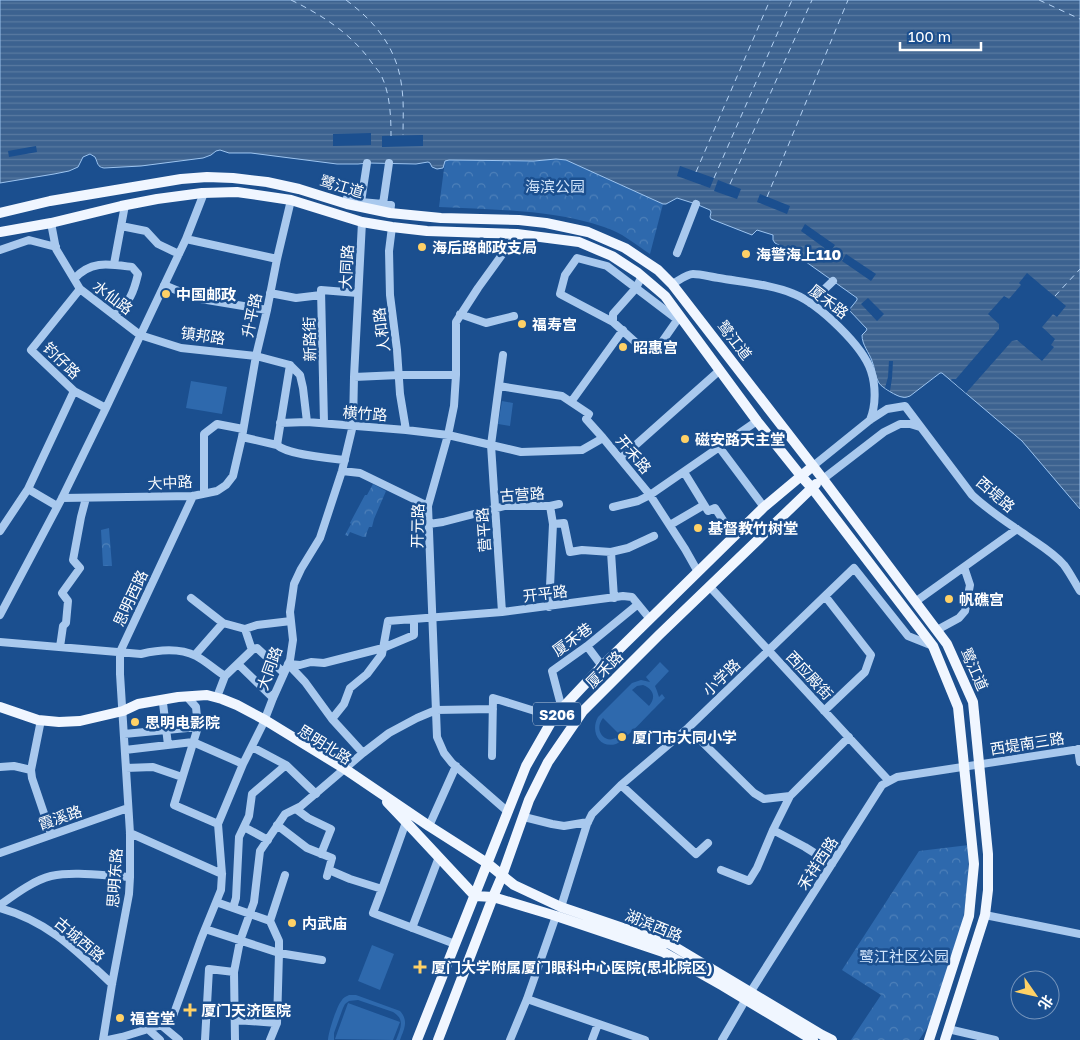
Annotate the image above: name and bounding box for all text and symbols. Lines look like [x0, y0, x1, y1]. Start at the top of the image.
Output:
scale bar [900, 20, 981, 52]
text: 100 m [908, 27, 951, 45]
street label: 鹭江道 [318, 171, 366, 201]
park label: 海滨公园 [525, 177, 585, 195]
place label: 海后路邮政支局 [432, 238, 537, 256]
marker: 海后路邮政支局 [416, 241, 428, 253]
street label: 大同路 [336, 244, 356, 290]
place label: 海警海上110 [756, 245, 841, 263]
marker: 海警海上110 [740, 248, 752, 260]
street label: 水仙路 [90, 276, 136, 318]
street label: 厦禾路 [806, 280, 852, 322]
place label: 中国邮政 [176, 285, 236, 303]
marker: 中国邮政 [160, 288, 172, 300]
street label: 升平路 [238, 291, 264, 339]
street label: 人和路 [369, 307, 393, 353]
place label: 福寿宫 [532, 315, 577, 333]
street label: 新路街 [300, 316, 318, 362]
street label: 鹭江道 [714, 317, 756, 363]
marker: 福寿宫 [516, 318, 528, 330]
street label: 镇邦路 [179, 323, 227, 347]
street label: 钓仔路 [40, 338, 84, 382]
place label: 昭惠宫 [633, 338, 678, 356]
marker: 昭惠宫 [617, 341, 629, 353]
street label: 横竹路 [342, 402, 388, 424]
place label: 磁安路天主堂 [695, 430, 785, 448]
street label: 开禾路 [613, 431, 655, 477]
marker: 磁安路天主堂 [679, 433, 691, 445]
street label: 大中路 [147, 472, 193, 492]
street label: 西堤路 [973, 472, 1019, 516]
street label: 古营路 [499, 483, 545, 505]
street label: 开元路 [408, 503, 426, 549]
street label: 营平路 [472, 507, 494, 553]
place label: 基督教竹树堂 [708, 519, 798, 537]
marker: 基督教竹树堂 [692, 522, 704, 534]
street label: 思明西路 [109, 567, 151, 629]
street label: 开平路 [522, 581, 568, 605]
place label: 帆礁宫 [959, 590, 1004, 608]
marker: 帆礁宫 [943, 593, 955, 605]
street label: 厦禾巷 [549, 618, 595, 660]
street label: 大同路 [253, 644, 285, 692]
street label: 鹭江道 [958, 645, 992, 693]
street label: 厦禾路 [582, 647, 626, 691]
street label: 西应殿街 [783, 647, 837, 703]
street label: 小学路 [699, 655, 743, 699]
road number: S206 [533, 702, 581, 726]
place label: 思明电影院 [145, 713, 220, 731]
marker: 思明电影院 [129, 716, 141, 728]
street label: 思明北路 [295, 720, 355, 768]
place label: 厦门市大同小学 [632, 728, 737, 746]
street label: 西堤南三路 [989, 728, 1065, 758]
marker: 厦门市大同小学 [616, 731, 628, 743]
street label: 霞溪路 [36, 801, 84, 833]
street label: 禾祥西路 [793, 833, 841, 893]
street label: 思明东路 [103, 847, 125, 909]
street label: 湖滨西路 [623, 905, 685, 945]
street label: 古城西路 [51, 913, 109, 965]
place label: 内武庙 [302, 914, 347, 932]
marker: 内武庙 [286, 917, 298, 929]
park label: 鹭江社区公园 [859, 947, 949, 965]
place label: 厦门大学附属厦门眼科中心医院(思北院区) [431, 958, 712, 976]
marker: 厦门大学附属厦门眼科中心医院(思北院区) [413, 960, 427, 974]
north arrow [1010, 970, 1060, 1020]
text: 北 [1035, 992, 1057, 1013]
place label: 厦门天济医院 [201, 1001, 291, 1019]
marker: 厦门天济医院 [183, 1003, 197, 1017]
place label: 福音堂 [130, 1009, 175, 1027]
marker: 福音堂 [114, 1012, 126, 1024]

